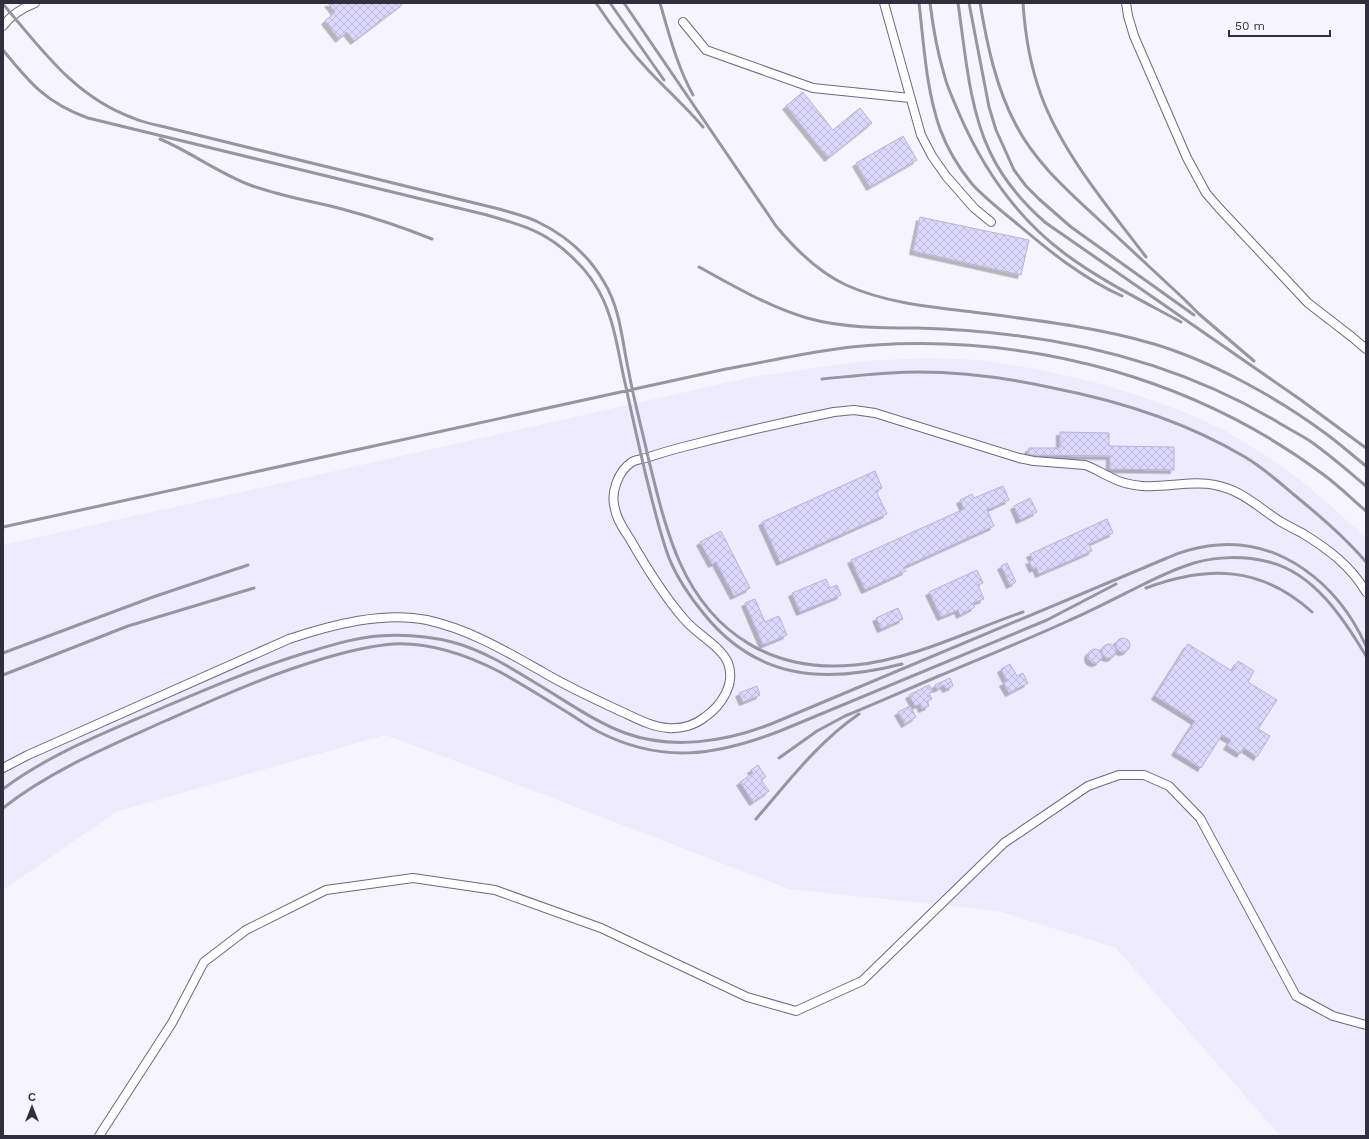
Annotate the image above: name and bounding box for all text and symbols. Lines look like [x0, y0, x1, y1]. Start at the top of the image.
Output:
scale bar [1229, 12, 1330, 38]
text: 50 m [1235, 19, 1265, 33]
north arrow [12, 1087, 52, 1127]
text: С [28, 1091, 36, 1104]

